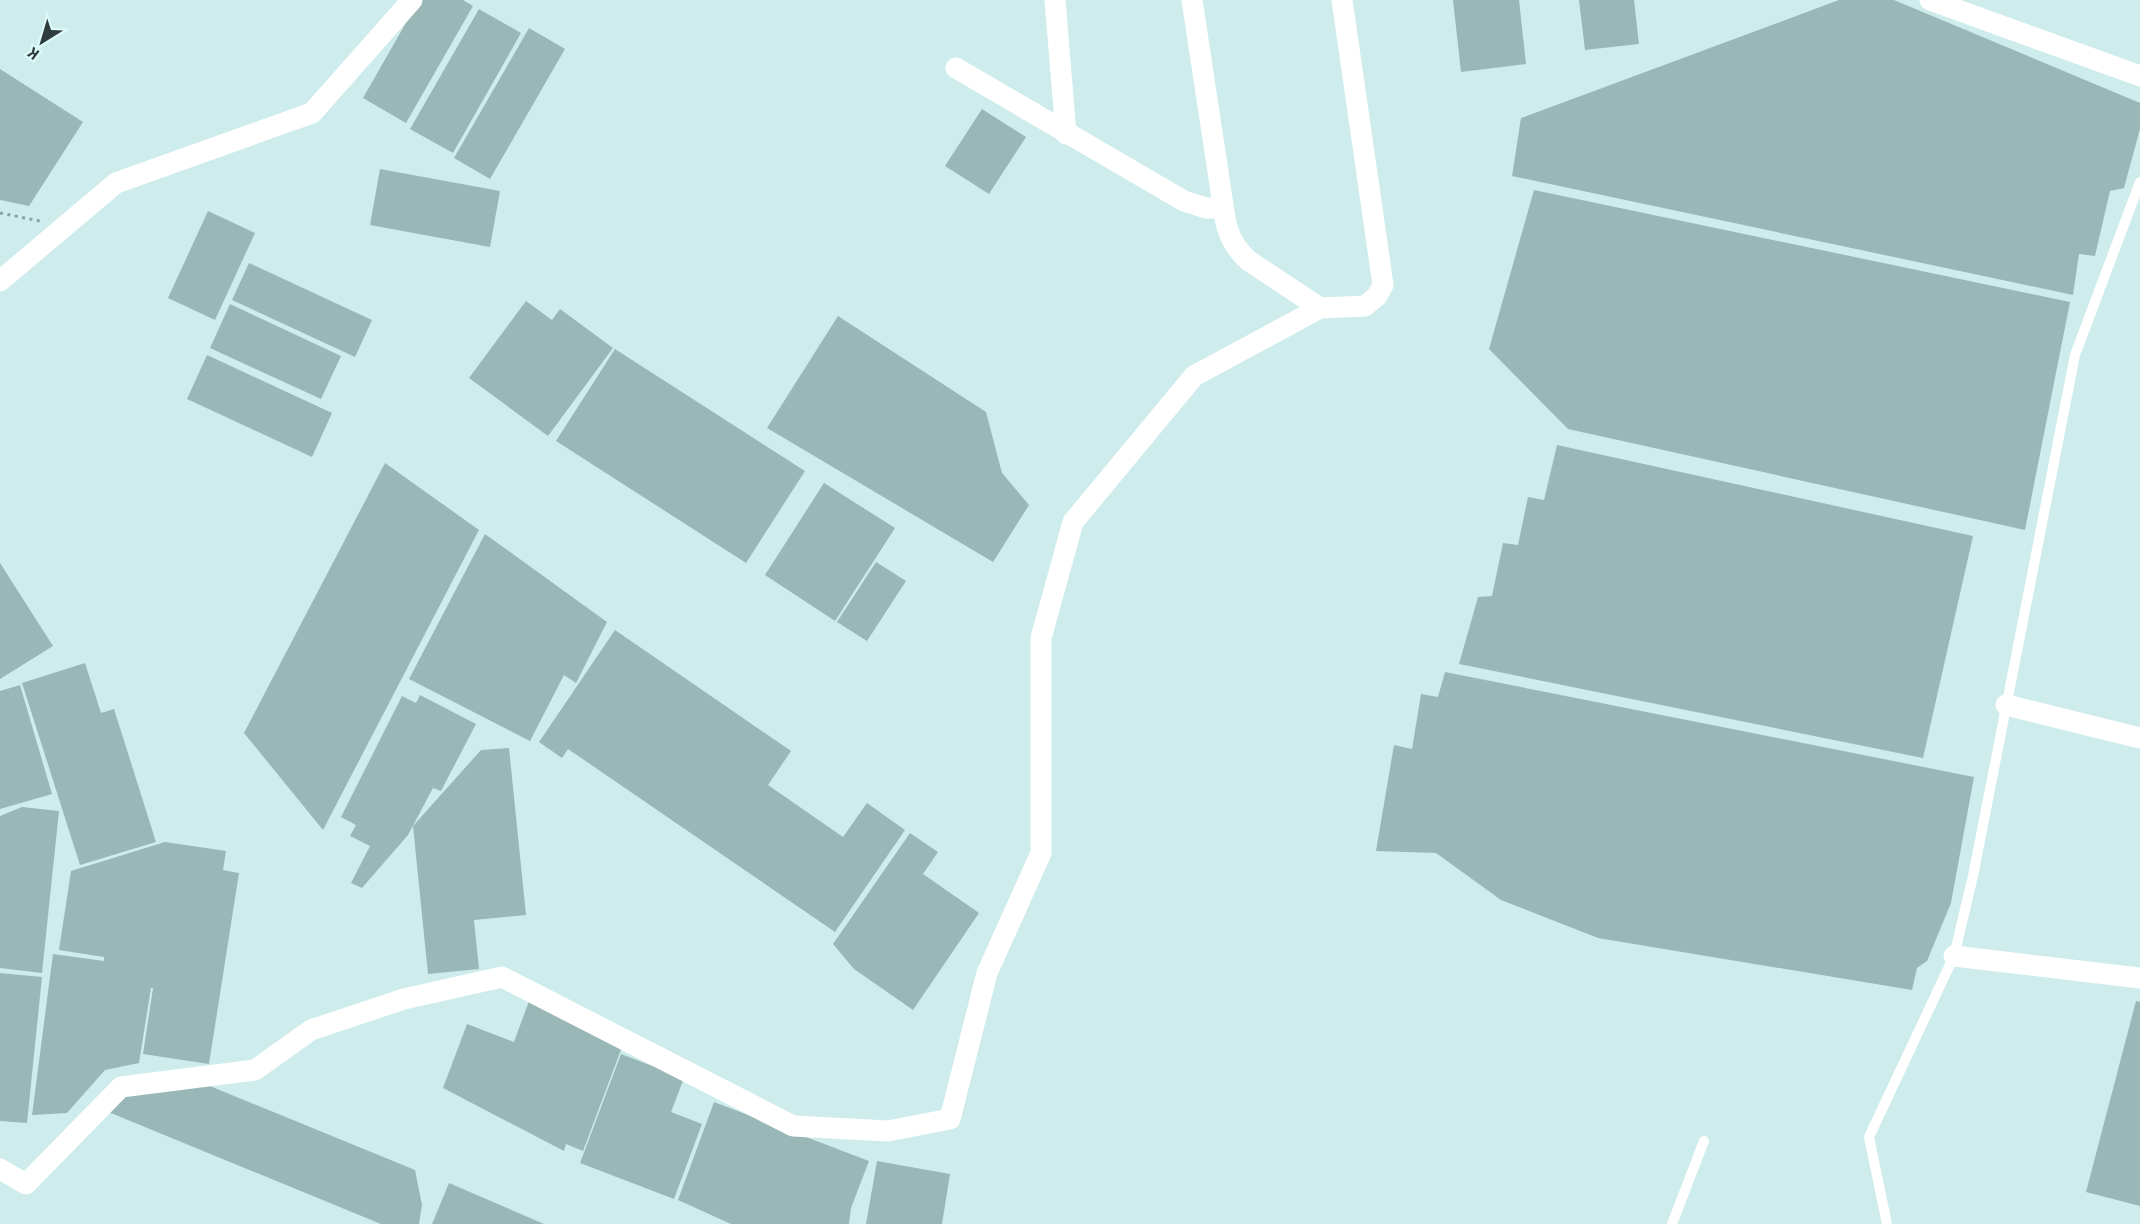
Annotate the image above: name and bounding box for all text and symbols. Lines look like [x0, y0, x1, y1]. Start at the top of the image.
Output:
north arrow [12, 12, 72, 72]
text: K [22, 41, 44, 66]

